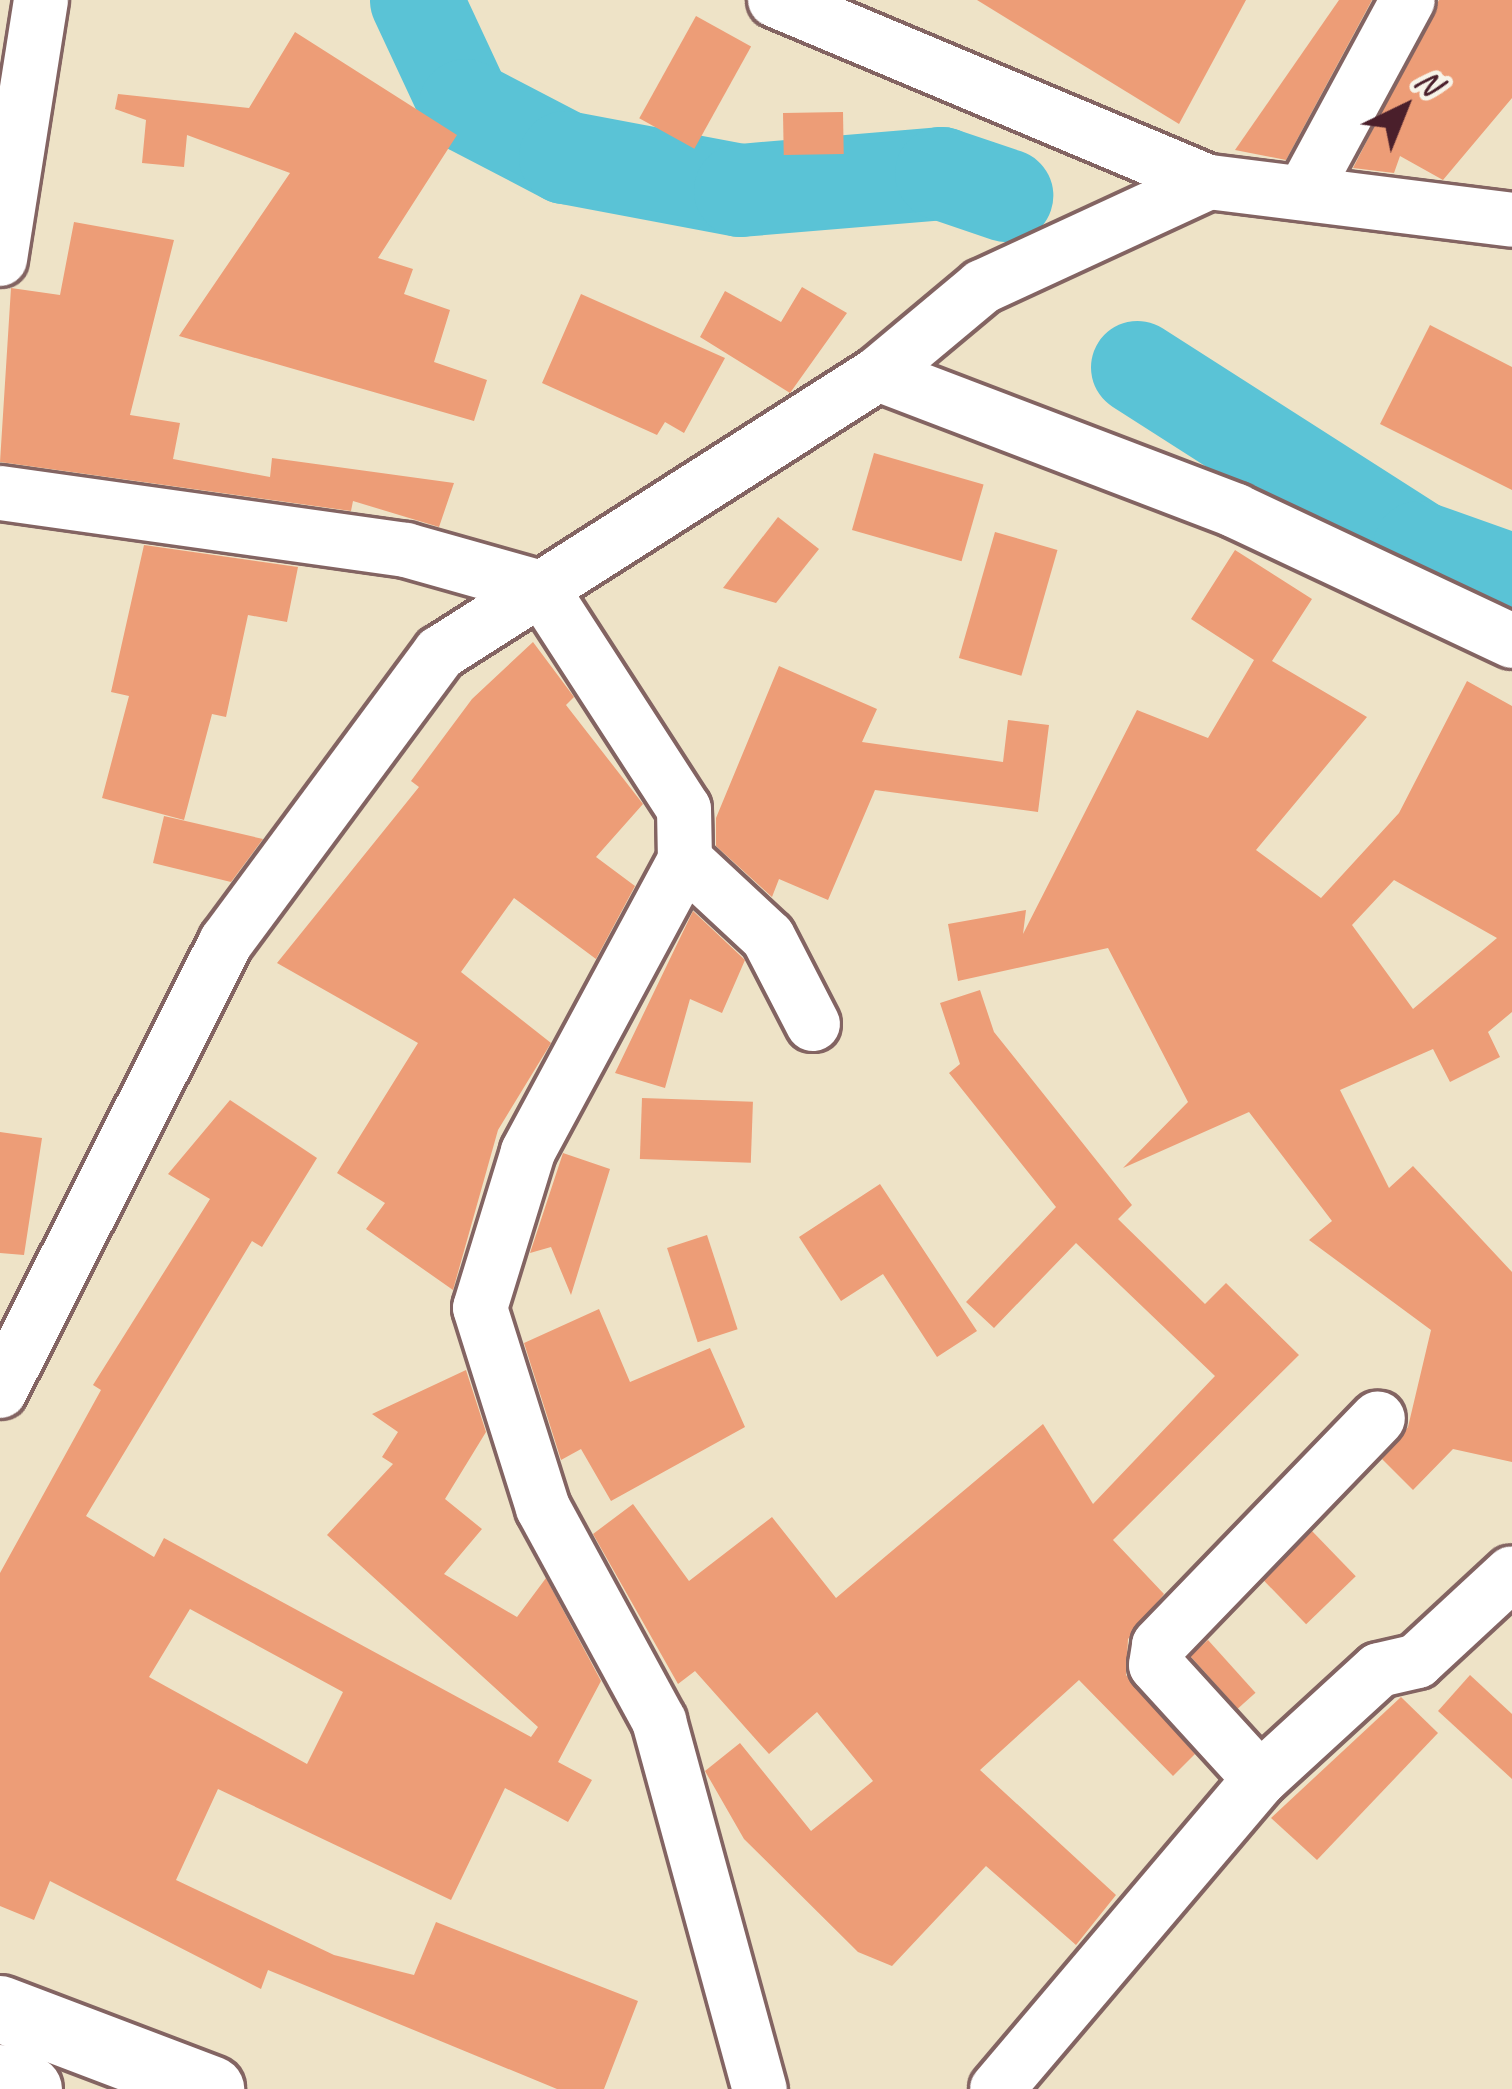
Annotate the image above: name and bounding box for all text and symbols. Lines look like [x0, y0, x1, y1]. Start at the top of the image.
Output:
north arrow [1344, 48, 1464, 168]
text: N [1407, 59, 1450, 104]

